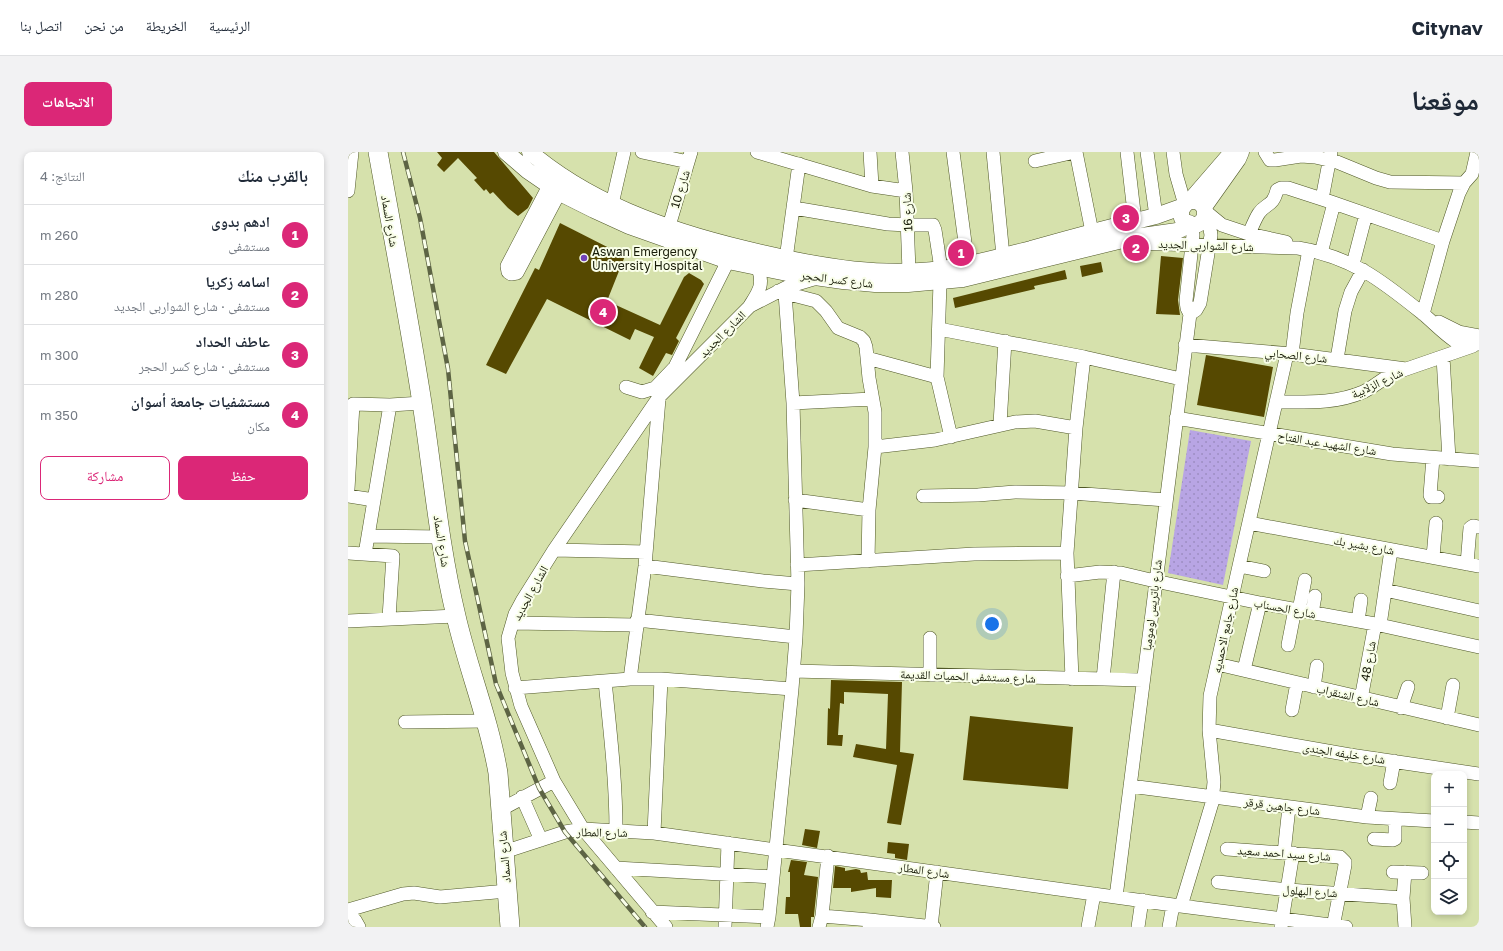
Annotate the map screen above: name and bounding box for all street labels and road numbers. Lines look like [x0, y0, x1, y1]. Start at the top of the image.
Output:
street label: شارع 10 [667, 168, 694, 210]
street label: شارع 16 [898, 192, 917, 232]
street label: شارع السماد [377, 194, 402, 248]
street label: شارع الشواربى الجديد [1158, 236, 1254, 255]
street label: شارع كسر الحجر [799, 267, 874, 292]
street label: الشارع الجديد [695, 307, 749, 361]
street label: شارع الصحابي [1264, 344, 1328, 369]
street label: شارع الزلابية [1349, 364, 1406, 402]
street label: شارع الشهيد عبد الفتاح [1276, 428, 1378, 459]
street label: شارع السماد [430, 514, 454, 568]
street label: شارع بشير بك [1332, 532, 1396, 559]
street label: شارع باتريس لومومبا [1139, 558, 1166, 652]
street label: الشارع الجديد [509, 563, 552, 623]
street label: شارع جامع الاحمديه [1209, 586, 1242, 675]
street label: شارع الحسناب [1252, 595, 1317, 622]
street label: شارع 48 [1357, 640, 1380, 682]
street label: شارع مستشفى الحميات القديمة [900, 666, 1036, 687]
street label: شارع الشنقراب [1315, 680, 1381, 711]
street label: شارع خليفه الجندى [1301, 739, 1387, 768]
street label: شارع جاهين قرقر [1242, 794, 1321, 819]
street label: شارع المطار [575, 824, 628, 841]
street label: شارع السماد [494, 830, 515, 884]
street label: شارع سيد احمد سعيد [1237, 842, 1331, 865]
street label: شارع المطار [896, 859, 951, 882]
street label: شارع البهلول [1282, 882, 1338, 901]

